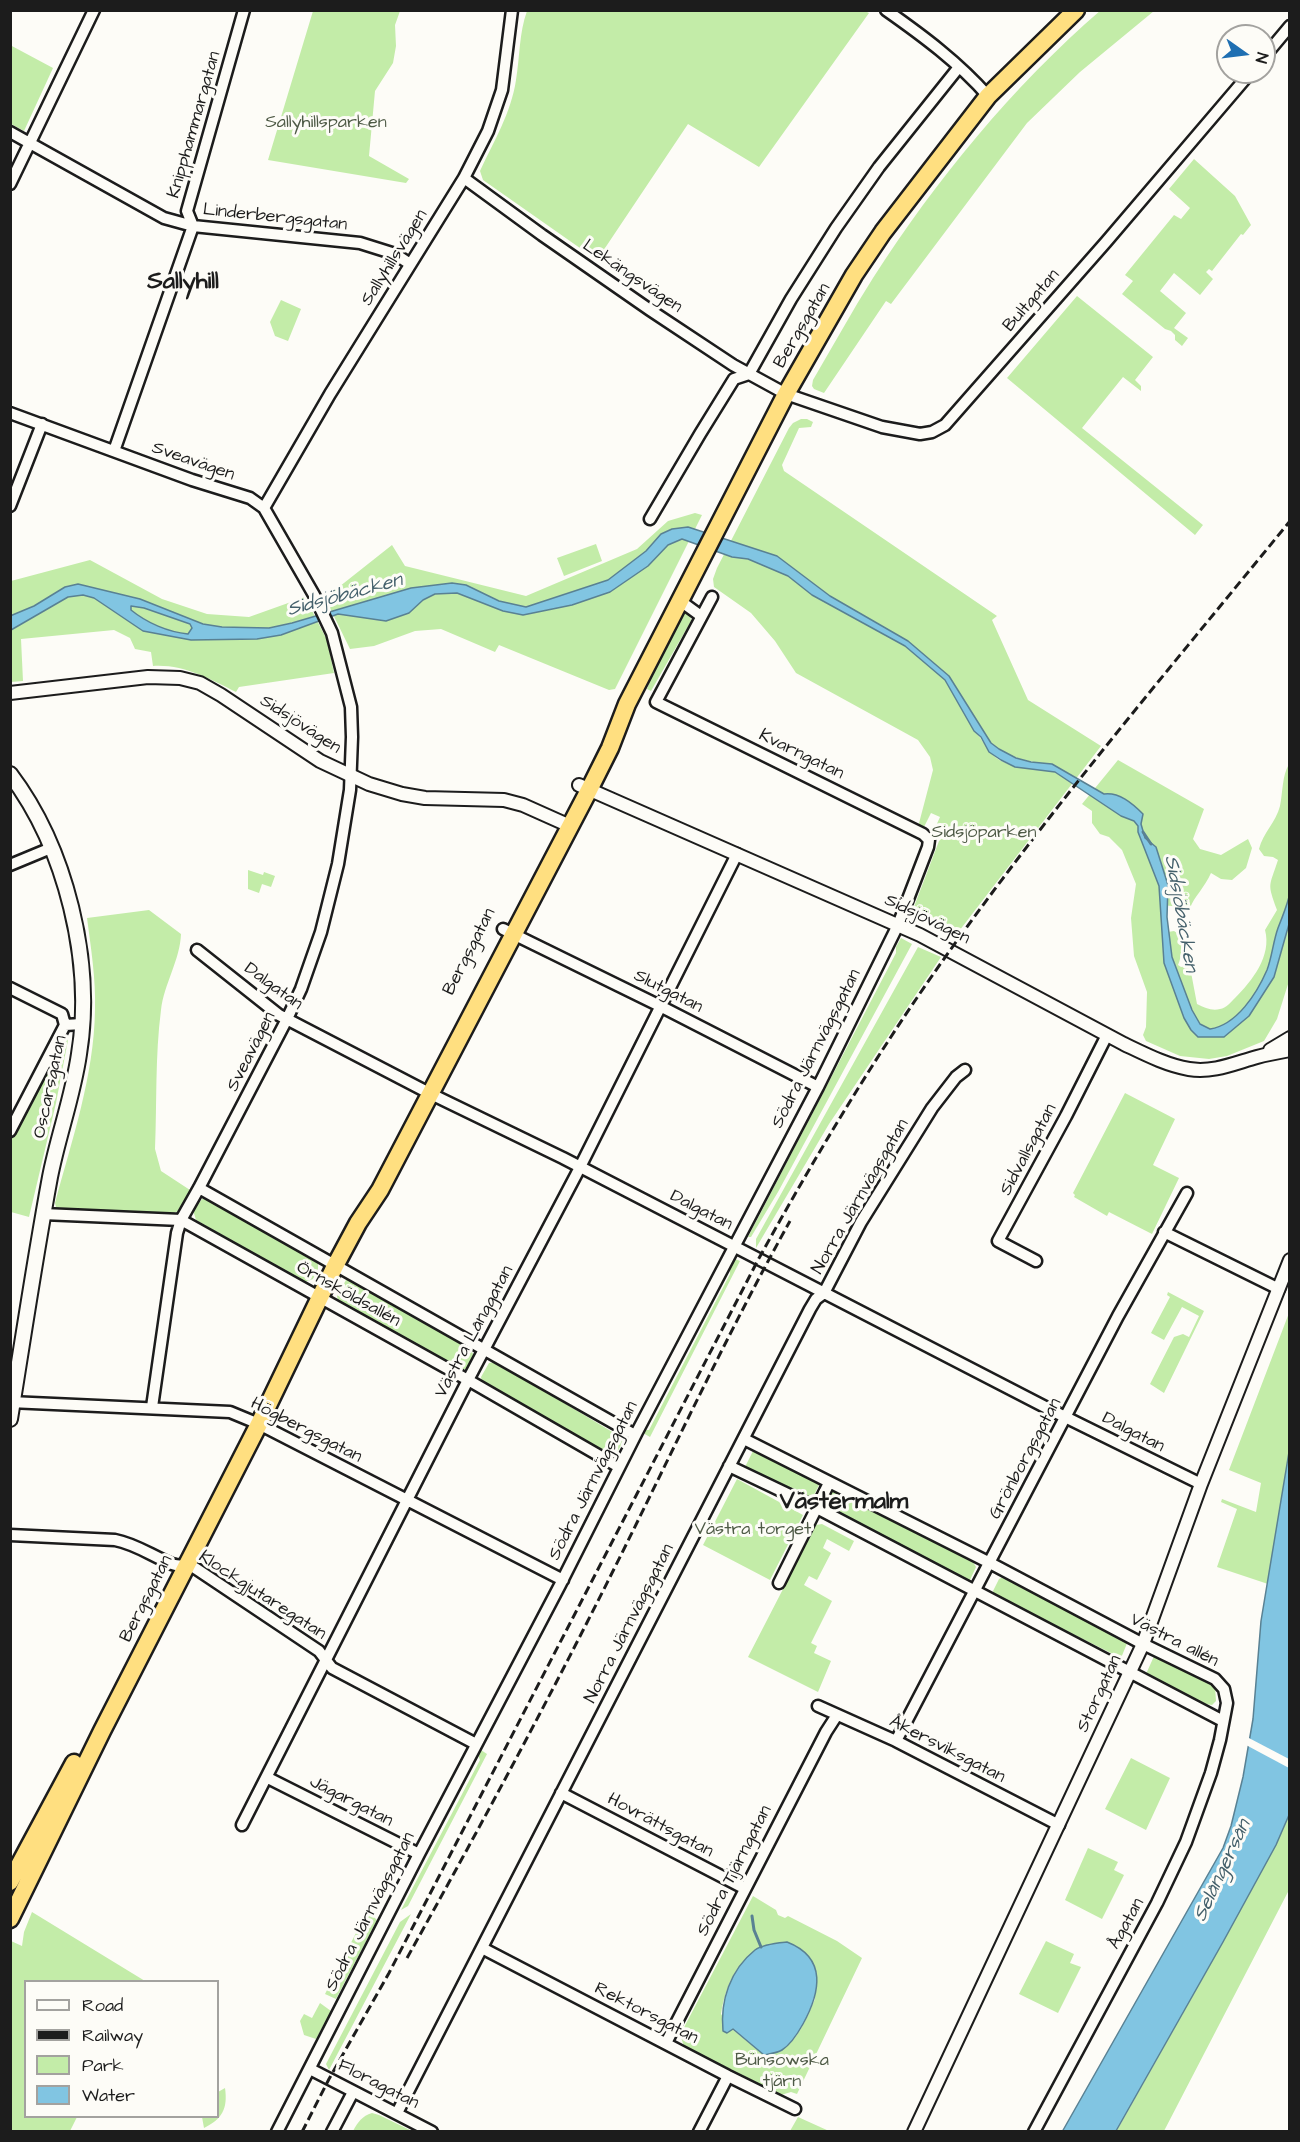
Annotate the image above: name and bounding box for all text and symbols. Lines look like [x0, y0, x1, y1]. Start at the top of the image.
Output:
north arrow [1216, 24, 1276, 84]
street label: Knipphammargatan [164, 49, 226, 201]
text: N [1250, 50, 1273, 65]
park label: Sallyhillsparken [265, 112, 387, 134]
street label: Linderbergsgatan [202, 200, 348, 236]
street label: Sallyhillsvägen [357, 206, 433, 310]
street label: Lekängsvägen [578, 236, 686, 318]
street label: Bultgatan [999, 265, 1065, 337]
district label: Sallyhill [147, 269, 219, 297]
street label: Bergsgatan [770, 280, 836, 372]
street label: Sveavägen [149, 438, 237, 486]
water label: Sidsjöbäcken [285, 569, 405, 623]
street label: Sidsjövägen [255, 691, 345, 759]
street label: Kvarngatan [755, 725, 847, 785]
park label: Sidsjöparken [932, 822, 1036, 844]
water label: Sidsjöbäcken [1158, 854, 1202, 974]
street label: Sidsjövägen [881, 890, 973, 950]
street label: Bergsgatan [439, 905, 501, 999]
street label: Dalgatan [239, 958, 307, 1016]
street label: Slutgatan [630, 965, 706, 1019]
street label: Södra Järnvägsgatan [768, 966, 866, 1132]
street label: Sveavägen [223, 1009, 281, 1095]
street label: Oscarsgatan [30, 1034, 72, 1140]
street label: Sidvallsgatan [996, 1101, 1062, 1199]
street label: Norra Järnvägsgatan [808, 1115, 914, 1279]
street label: Dalgatan [666, 1186, 736, 1236]
street label: Örnsköldsallén [292, 1257, 404, 1333]
street label: Västra Långgatan [431, 1262, 519, 1402]
street label: Högbergsgatan [247, 1394, 365, 1468]
street label: Grönborgsgatan [985, 1395, 1067, 1523]
street label: Södra Järnvägsgatan [545, 1398, 643, 1564]
street label: Dalgatan [1098, 1408, 1168, 1458]
district label: Västermalm [780, 1489, 908, 1517]
park label: Västra torget [695, 1519, 811, 1541]
street label: Norra Järnvägsgatan [580, 1541, 680, 1707]
street label: Klockgjutaregatan [194, 1547, 330, 1645]
street label: Bergsgatan [116, 1552, 178, 1646]
street label: Västra allén [1126, 1609, 1222, 1673]
street label: Storgatan [1073, 1652, 1127, 1736]
street label: Åkersviksgatan [885, 1711, 1009, 1789]
street label: Jägargatan [306, 1772, 396, 1832]
street label: Hovrättsgatan [603, 1789, 717, 1863]
street label: Södra Tjärngatan [693, 1802, 777, 1940]
water label: Selångersån [1189, 1816, 1257, 1926]
street label: Södra Järnvägsgatan [322, 1829, 420, 1995]
street label: Ågatan [1104, 1895, 1150, 1953]
street label: Rektorsgatan [590, 1979, 702, 2049]
legend [24, 1980, 219, 2118]
text: Road [82, 1993, 123, 2018]
text: Railway [82, 2023, 143, 2048]
park label: Bünsowska tjärn [735, 2050, 829, 2092]
text: Park [82, 2053, 124, 2078]
street label: Floragatan [334, 2055, 422, 2115]
text: Water [82, 2083, 135, 2108]

